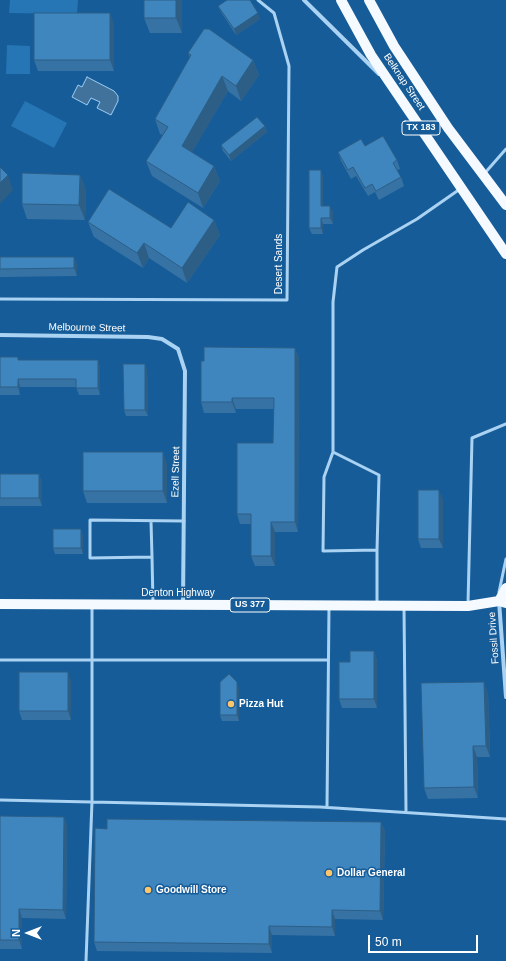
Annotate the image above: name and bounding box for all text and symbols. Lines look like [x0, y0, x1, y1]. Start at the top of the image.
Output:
street label: Belknap Street [381, 51, 427, 113]
road number: TX 183 [402, 121, 440, 135]
street label: Desert Sands [273, 234, 285, 294]
street label: Melbourne Street [49, 321, 125, 335]
street label: Ezell Street [170, 446, 182, 498]
street label: Denton Highway [141, 587, 215, 599]
road number: US 377 [230, 598, 270, 612]
street label: Fossil Drive [486, 612, 502, 664]
place label: Pizza Hut [239, 698, 283, 710]
marker: Pizza Hut [226, 699, 236, 709]
place label: Dollar General [337, 867, 405, 879]
marker: Dollar General [324, 868, 334, 878]
place label: Goodwill Store [156, 884, 227, 896]
marker: Goodwill Store [143, 885, 153, 895]
north arrow [8, 913, 48, 953]
scale bar [370, 927, 480, 953]
text: N [10, 929, 22, 937]
text: 50 m [375, 935, 402, 949]

